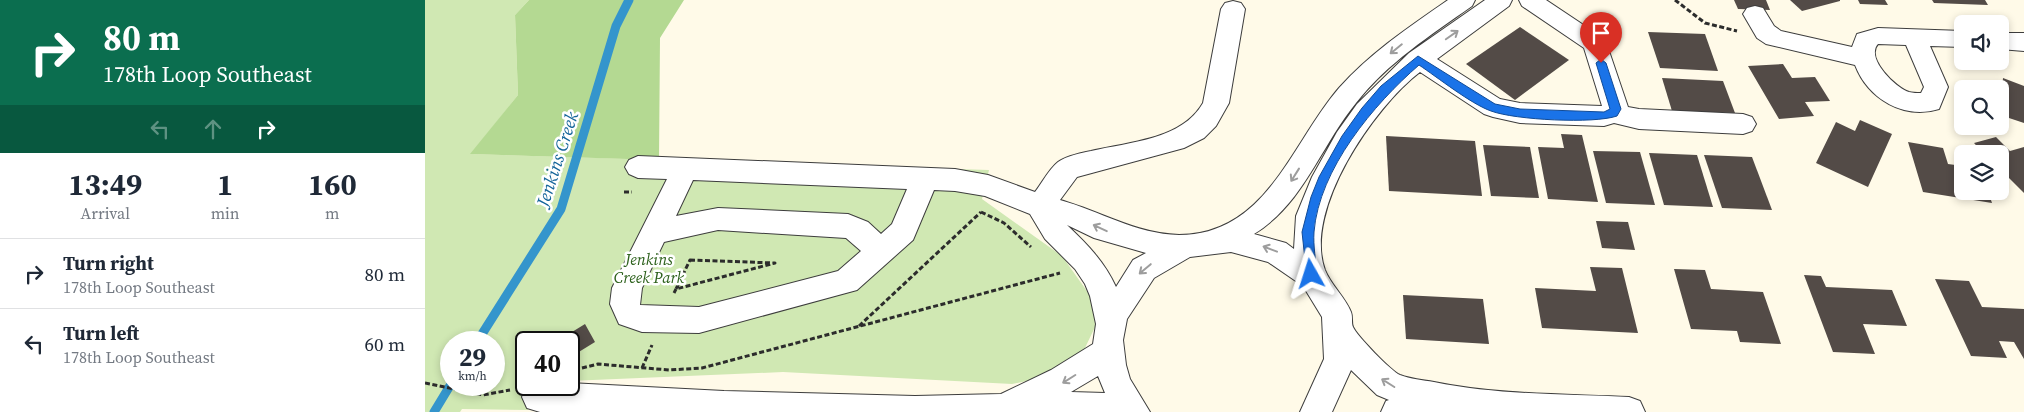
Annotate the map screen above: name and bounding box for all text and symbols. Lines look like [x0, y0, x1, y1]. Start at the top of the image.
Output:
pin [1580, 12, 1622, 63]
text: 80 m [103, 14, 180, 62]
map controls [1954, 15, 2009, 200]
button: sound [1954, 15, 2009, 70]
icon: arrive [1587, 19, 1615, 47]
icon: right [20, 20, 85, 85]
one-way arrow [1445, 30, 1459, 40]
one-way arrow [1390, 43, 1403, 54]
text: 178th Loop Southeast [103, 59, 312, 89]
button: search [1954, 80, 2009, 135]
water label: Jenkins Creek [529, 108, 584, 212]
icon: left [146, 115, 174, 143]
icon: ahead [199, 115, 227, 143]
icon: right [252, 115, 280, 143]
button: layers [1954, 145, 2009, 200]
text: 13:49 [68, 164, 142, 205]
text: 1 [217, 164, 233, 205]
text: 160 [308, 164, 357, 205]
one-way arrow [1290, 167, 1300, 181]
text: Arrival [81, 202, 130, 224]
text: min [211, 202, 240, 224]
text: m [325, 202, 339, 224]
one-way arrow [1093, 222, 1108, 232]
one-way arrow [1263, 244, 1278, 253]
position arrow [1284, 247, 1336, 299]
park label: Jenkins Creek Park [614, 248, 685, 288]
text: Turn right [63, 250, 154, 276]
icon: right [20, 260, 48, 288]
text: 80 m [364, 261, 405, 287]
one-way arrow [1139, 263, 1152, 274]
text: 178th Loop Southeast [63, 276, 215, 298]
text: Turn left [63, 320, 139, 346]
icon: left [20, 330, 48, 358]
text: 60 m [364, 331, 405, 357]
speed limit sign: 40 [515, 331, 580, 396]
text: 29 [459, 340, 486, 374]
text: 178th Loop Southeast [63, 346, 215, 368]
text: km/h [458, 368, 487, 384]
one-way arrow [1062, 374, 1076, 384]
one-way arrow [1381, 378, 1395, 388]

